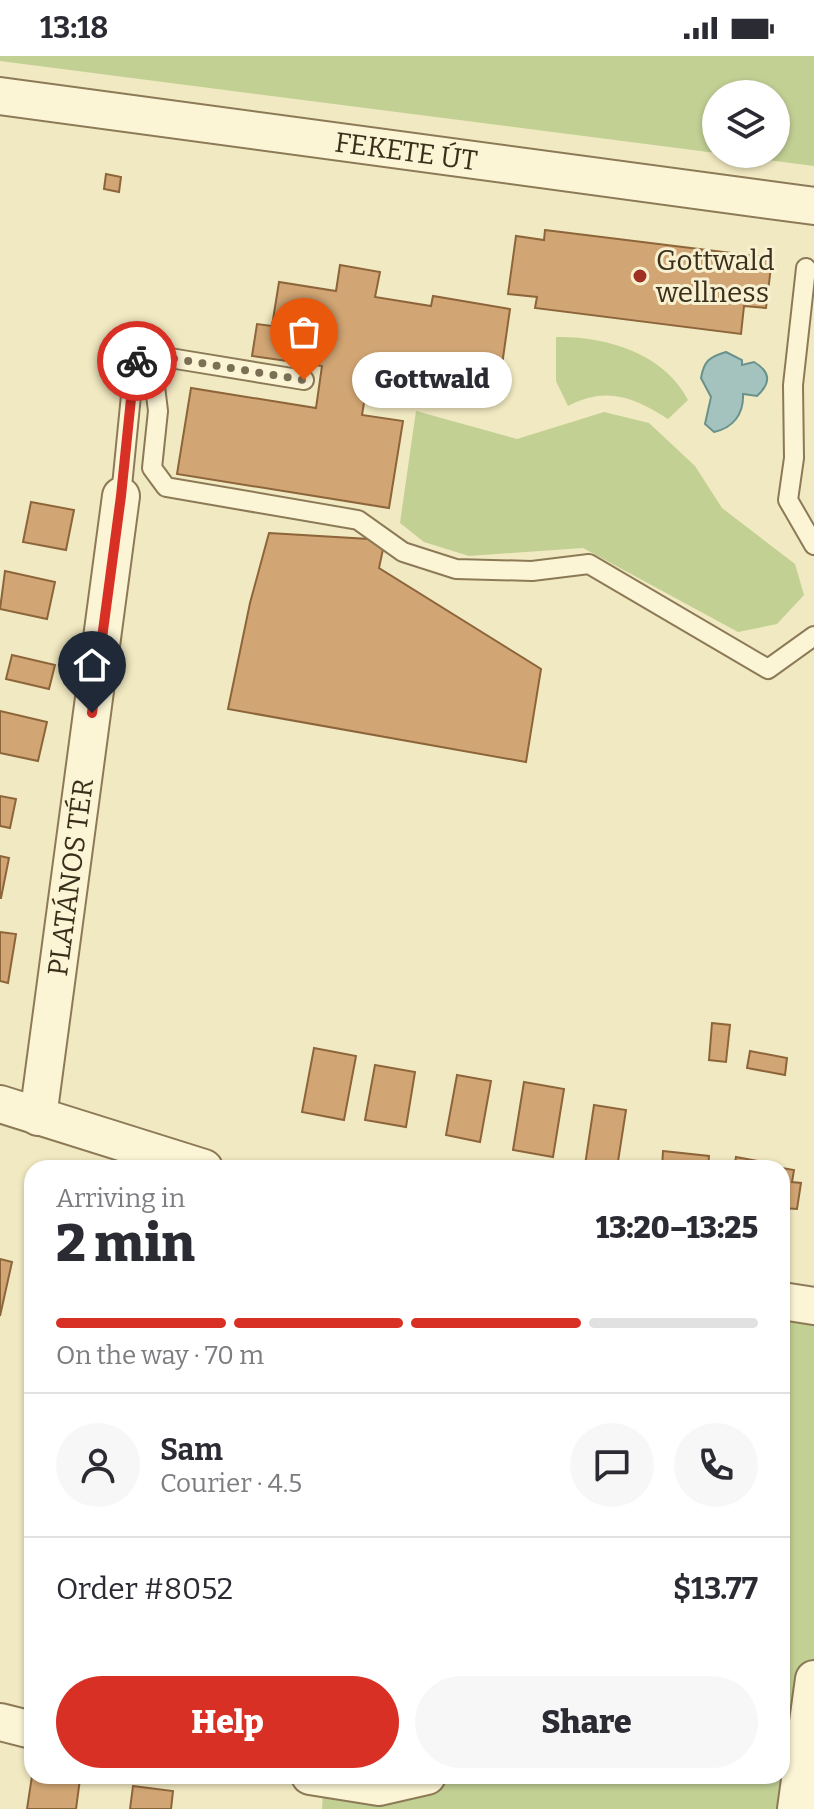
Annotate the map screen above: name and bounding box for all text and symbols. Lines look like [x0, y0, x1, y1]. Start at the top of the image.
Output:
text: 13:18 [40, 10, 108, 46]
map controls [702, 80, 790, 168]
button: layers [702, 80, 790, 168]
street label: FEKETE ÚT [333, 125, 480, 177]
place label: Gottwald wellness [655, 244, 775, 309]
marker: Gottwald wellness [631, 267, 649, 285]
pin [270, 298, 338, 380]
icon: bag [282, 310, 326, 354]
courier [97, 321, 177, 401]
icon: bike [115, 339, 159, 383]
callout: Gottwald [352, 352, 512, 408]
text: Gottwald [374, 364, 490, 395]
pin [58, 631, 126, 713]
icon: home [70, 643, 114, 687]
street label: PLATÁNOS TÉR [41, 777, 100, 978]
text: Arriving in [56, 1183, 185, 1214]
text: 13:20–13:25 [596, 1210, 758, 1246]
text: 2 min [56, 1212, 195, 1275]
text: On the way · 70 m [56, 1340, 264, 1371]
button: person [56, 1423, 140, 1507]
button: chat [570, 1423, 654, 1507]
button: phone [674, 1423, 758, 1507]
text: Sam [160, 1432, 223, 1468]
text: Courier · 4.5 [160, 1468, 302, 1499]
text: Order #8052 [56, 1571, 233, 1607]
text: $13.77 [673, 1571, 758, 1607]
button: Help [56, 1676, 399, 1768]
button: Share [415, 1676, 758, 1768]

